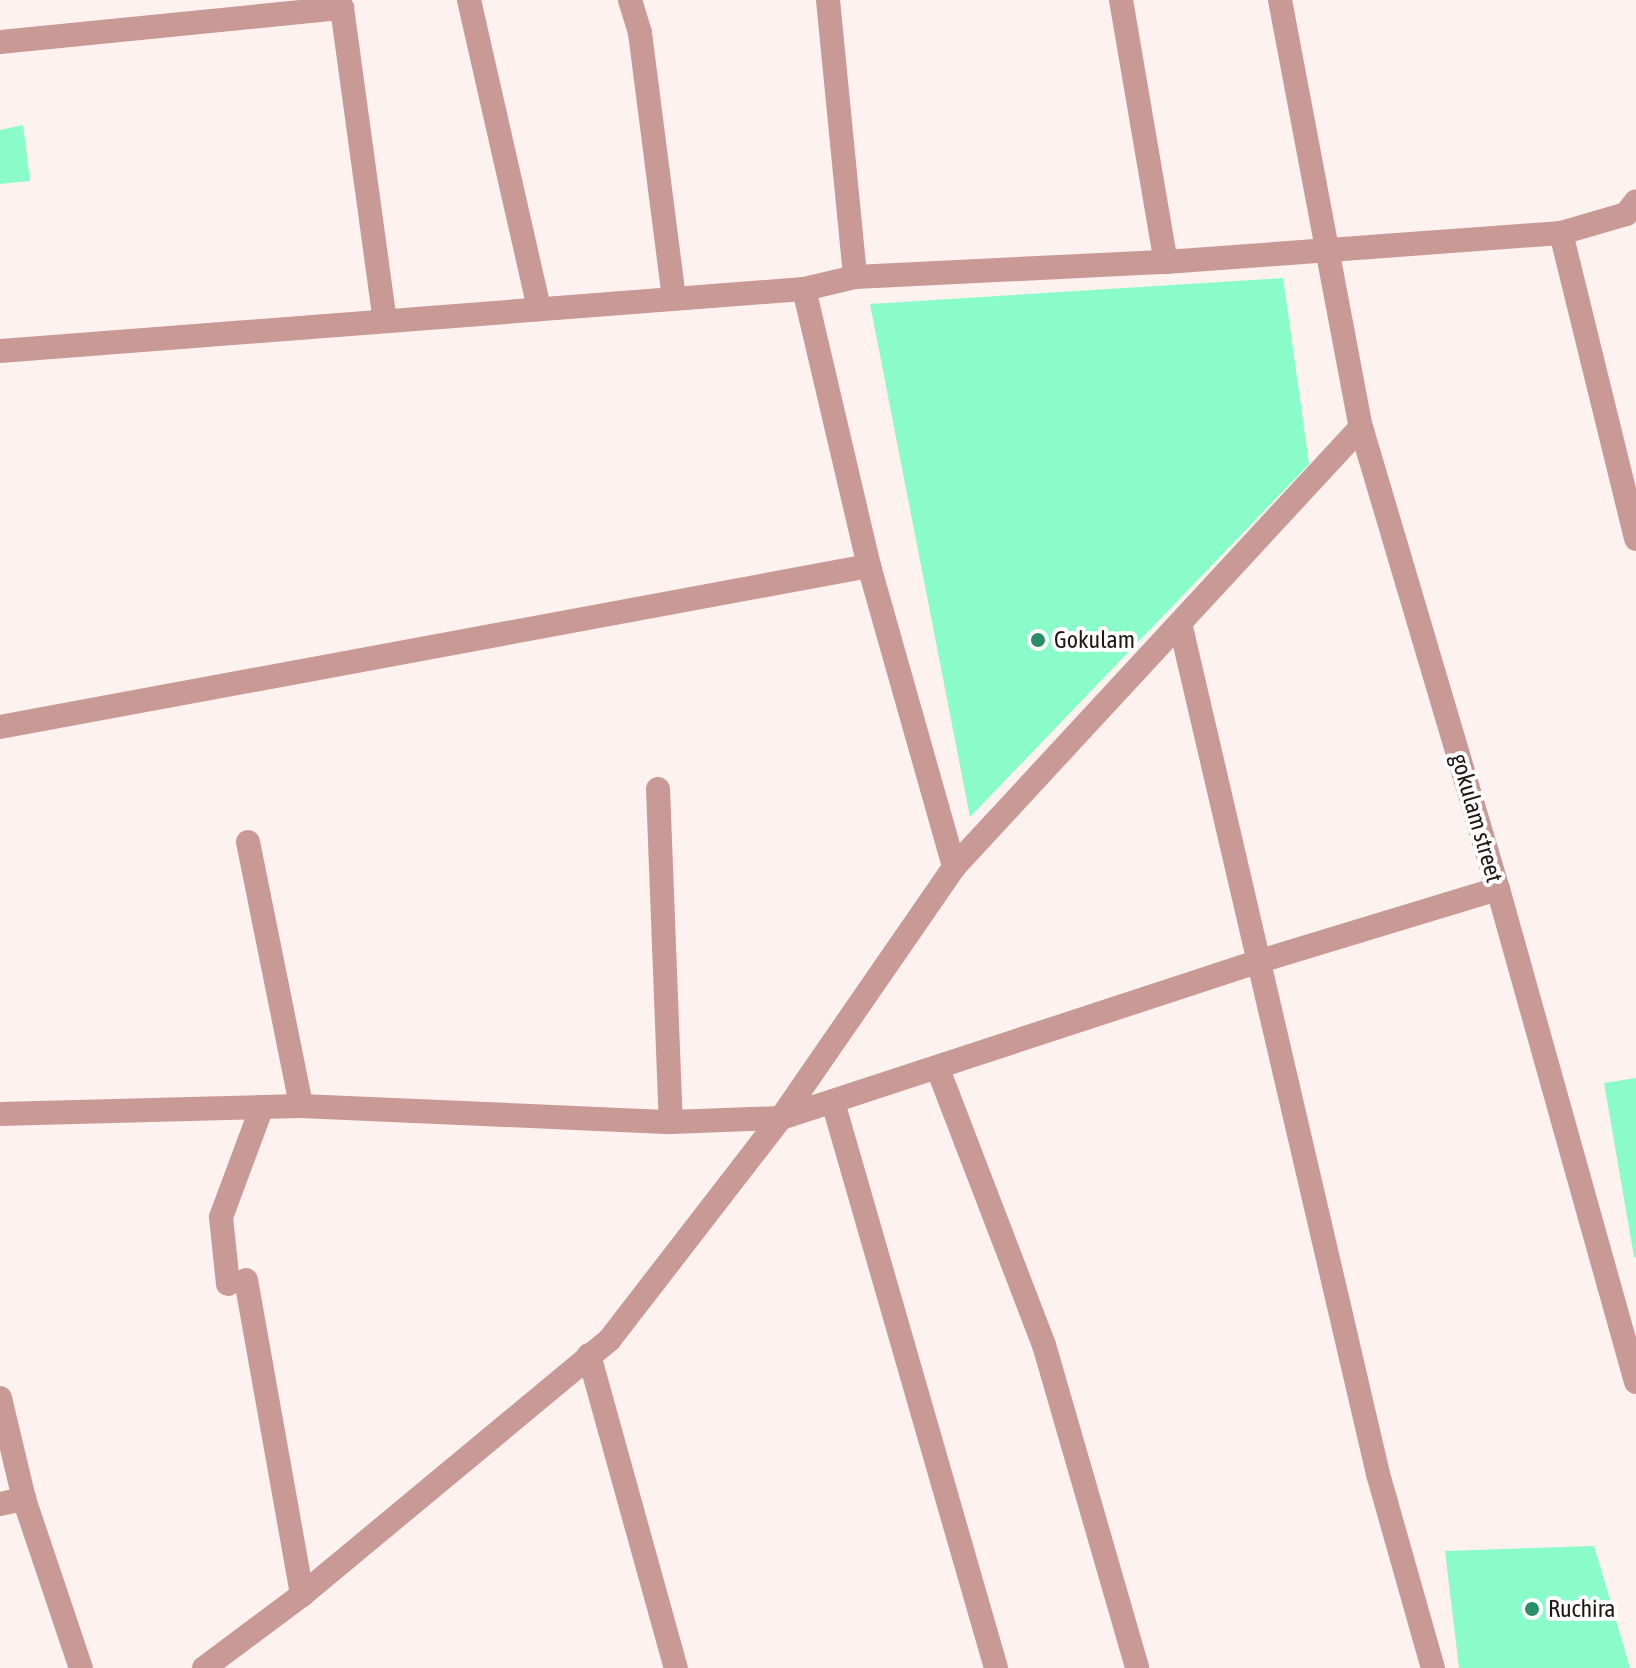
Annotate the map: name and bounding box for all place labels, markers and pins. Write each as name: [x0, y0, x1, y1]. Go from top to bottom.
place label: Gokulam: [1054, 626, 1135, 654]
marker: Gokulam: [1029, 631, 1047, 649]
place label: Ruchira: [1548, 1595, 1615, 1623]
marker: Ruchira: [1523, 1600, 1541, 1618]

